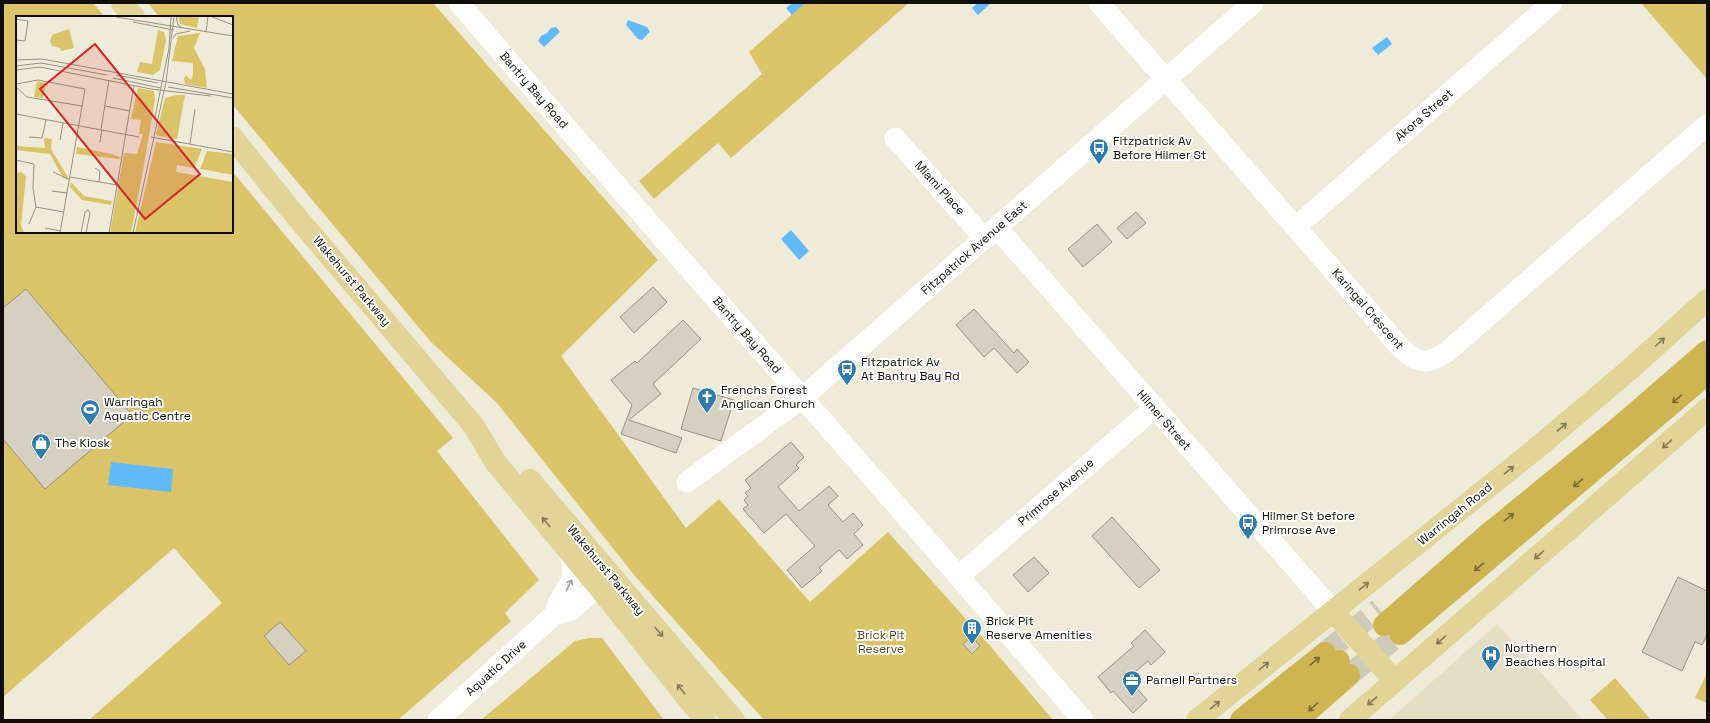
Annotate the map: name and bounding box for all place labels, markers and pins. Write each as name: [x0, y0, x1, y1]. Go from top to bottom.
place label: Fitzpatrick Av Before Hilmer St: [1113, 133, 1206, 163]
bus stop icon: Fitzpatrick Av Before Hilmer St: [1088, 137, 1110, 165]
place label: Fitzpatrick Av At Bantry Bay Rd: [861, 354, 960, 384]
bus stop icon: Fitzpatrick Av At Bantry Bay Rd: [836, 358, 858, 386]
place label: Frenchs Forest Anglican Church: [721, 382, 815, 412]
church icon: Frenchs Forest Anglican Church: [696, 386, 718, 414]
place label: Warringah Aquatic Centre: [104, 394, 191, 424]
sports icon: Warringah Aquatic Centre: [79, 398, 101, 426]
shop icon: The Kiosk: [30, 432, 52, 460]
place label: The Kiosk: [55, 435, 111, 451]
place label: Hilmer St before Primrose Ave: [1262, 508, 1355, 538]
bus stop icon: Hilmer St before Primrose Ave: [1237, 512, 1259, 540]
place label: Brick Pit Reserve Amenities: [986, 613, 1092, 643]
building icon: Brick Pit Reserve Amenities: [961, 617, 983, 645]
place label: Northern Beaches Hospital: [1505, 640, 1605, 670]
hospital icon: Northern Beaches Hospital: [1480, 644, 1502, 672]
office icon: Parnell Partners: [1121, 669, 1143, 697]
place label: Parnell Partners: [1146, 672, 1237, 688]

